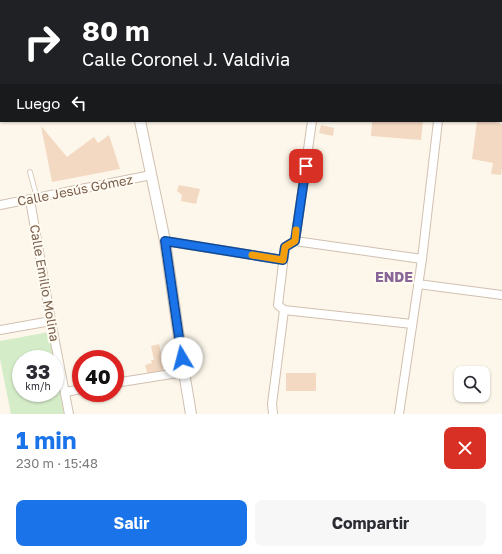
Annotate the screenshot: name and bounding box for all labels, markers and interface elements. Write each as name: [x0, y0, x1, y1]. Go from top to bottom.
text: 80 m: [82, 14, 150, 47]
icon: right: [16, 16, 68, 68]
text: Calle Coronel J. Valdivia: [82, 48, 290, 70]
icon: left: [68, 92, 90, 114]
text: Luego: [16, 94, 60, 112]
pin: [289, 149, 323, 183]
icon: arrive: [295, 155, 317, 177]
street label: Calle Jesús Gómez: [16, 171, 135, 209]
street label: Calle Emilio Molina: [27, 223, 63, 343]
district label: ENDE: [375, 268, 413, 285]
position arrow: [161, 337, 203, 379]
speed limit sign: 40: [72, 350, 124, 402]
text: 33: [26, 359, 50, 383]
map controls: [454, 366, 490, 402]
button: search: [454, 366, 490, 402]
text: km/h: [25, 380, 51, 392]
text: 1 min: [16, 425, 76, 454]
button: close: [444, 427, 486, 469]
text: 230 m · 15:48: [16, 455, 98, 471]
button: Salir: [16, 500, 247, 546]
button: Compartir: [255, 500, 486, 546]

